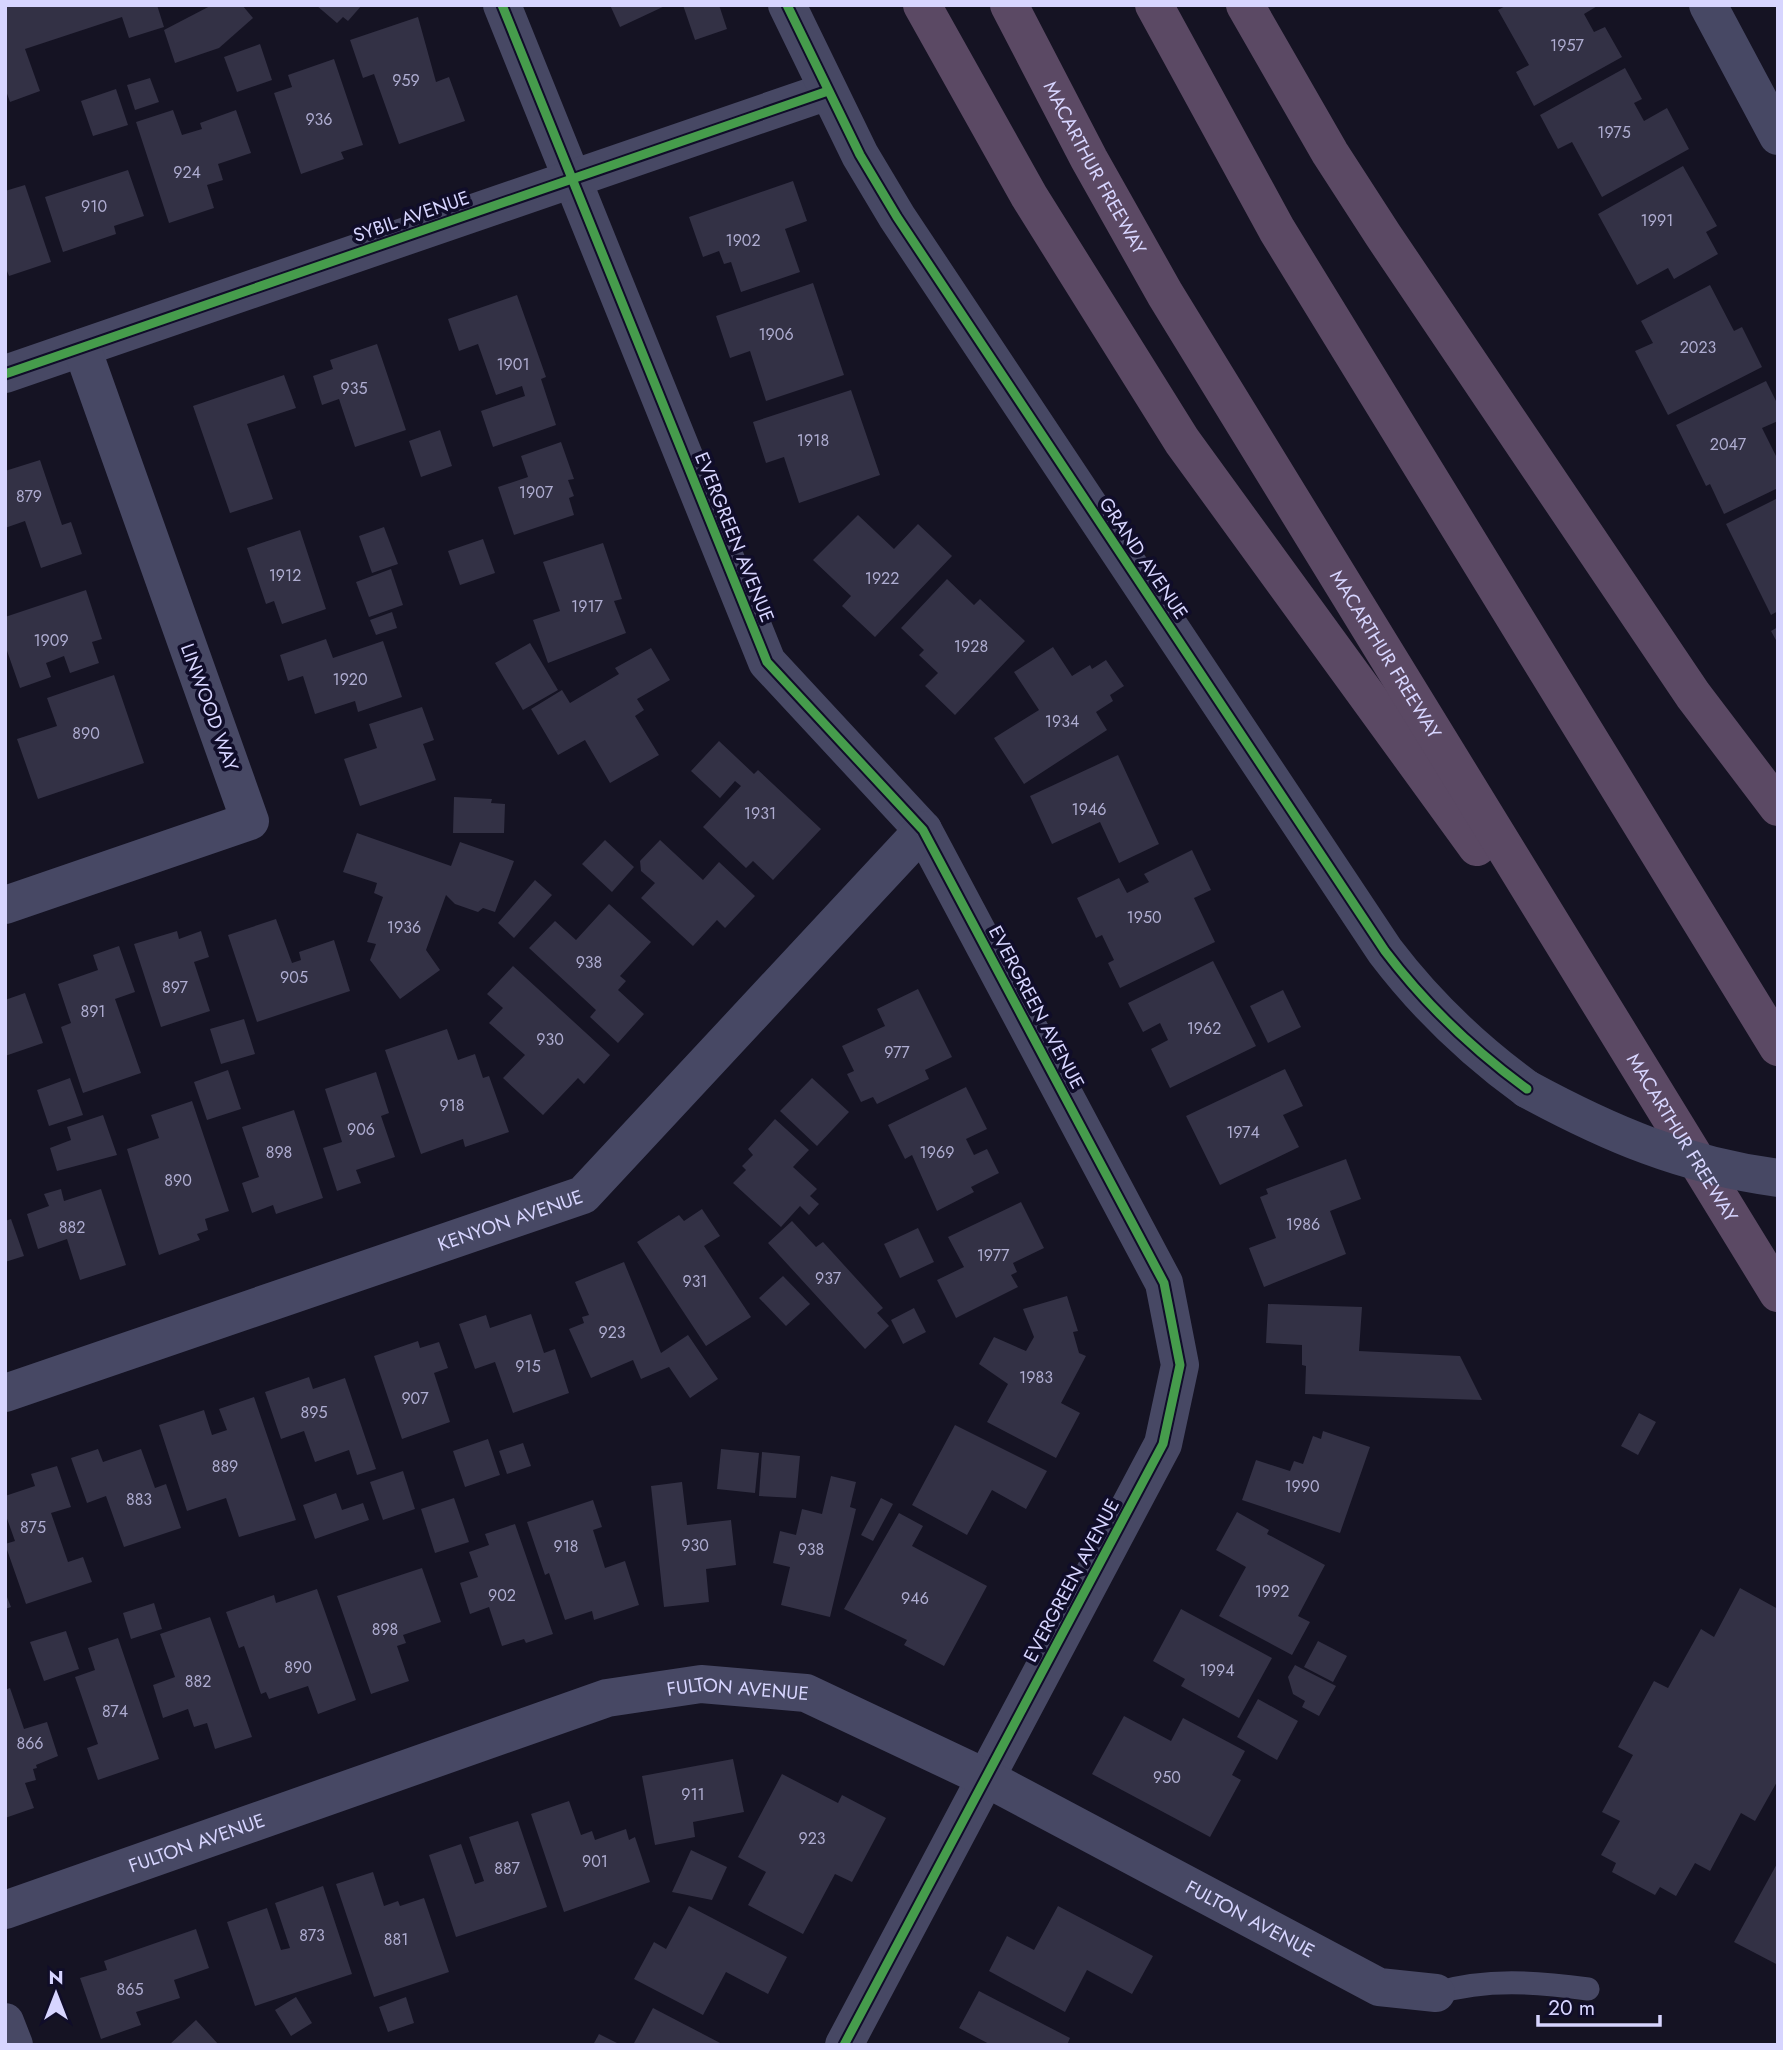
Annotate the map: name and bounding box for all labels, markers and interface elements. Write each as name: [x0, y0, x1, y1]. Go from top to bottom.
house number: 1957: [1550, 34, 1585, 57]
house number: 959: [392, 69, 420, 92]
street label: MACARTHUR FREEWAY: [1037, 76, 1153, 260]
house number: 936: [305, 108, 333, 131]
house number: 1975: [1597, 121, 1631, 144]
house number: 924: [173, 161, 201, 184]
street label: SYBIL AVENUE: [349, 184, 473, 249]
house number: 910: [81, 195, 107, 218]
house number: 1991: [1641, 209, 1673, 232]
house number: 1902: [725, 229, 761, 252]
house number: 1906: [758, 323, 794, 346]
house number: 2023: [1680, 336, 1717, 359]
house number: 1901: [496, 353, 530, 376]
house number: 935: [341, 377, 367, 400]
house number: 1918: [797, 429, 829, 452]
house number: 2047: [1710, 433, 1747, 456]
street label: EVERGREEN AVENUE: [688, 448, 781, 626]
house number: 1907: [519, 481, 554, 504]
house number: 879: [16, 485, 42, 508]
street label: GRAND AVENUE: [1093, 492, 1194, 625]
house number: 1912: [269, 564, 301, 587]
street label: MACARTHUR FREEWAY: [1323, 565, 1448, 744]
house number: 1922: [865, 567, 899, 590]
house number: 1917: [571, 595, 604, 618]
house number: 1909: [33, 629, 69, 652]
house number: 1928: [954, 635, 988, 658]
street label: LINWOOD WAY: [174, 640, 245, 775]
house number: 1920: [332, 668, 368, 691]
house number: 1934: [1045, 710, 1079, 733]
house number: 890: [72, 722, 100, 745]
house number: 1946: [1072, 798, 1106, 821]
house number: 1931: [744, 802, 776, 825]
house number: 1950: [1126, 906, 1162, 929]
house number: 1936: [387, 916, 421, 939]
street label: EVERGREEN AVENUE: [982, 921, 1091, 1094]
house number: 938: [576, 951, 602, 974]
house number: 905: [280, 966, 308, 989]
house number: 897: [162, 976, 189, 999]
house number: 891: [80, 1000, 106, 1023]
house number: 1962: [1187, 1017, 1221, 1040]
house number: 930: [536, 1028, 564, 1051]
house number: 977: [884, 1041, 910, 1064]
street label: MACARTHUR FREEWAY: [1620, 1048, 1744, 1228]
house number: 918: [439, 1094, 465, 1117]
house number: 906: [347, 1118, 375, 1141]
house number: 1974: [1226, 1121, 1260, 1144]
house number: 898: [266, 1141, 292, 1164]
house number: 1969: [920, 1141, 954, 1164]
house number: 890: [164, 1169, 192, 1192]
street label: KENYON AVENUE: [434, 1183, 587, 1258]
house number: 1986: [1286, 1213, 1320, 1236]
house number: 882: [59, 1216, 85, 1239]
house number: 1977: [977, 1244, 1010, 1267]
house number: 937: [815, 1267, 842, 1290]
house number: 931: [682, 1270, 708, 1293]
house number: 923: [598, 1321, 626, 1344]
house number: 915: [515, 1355, 541, 1378]
house number: 1983: [1019, 1366, 1053, 1389]
house number: 907: [401, 1387, 429, 1410]
house number: 895: [301, 1401, 327, 1424]
house number: 889: [212, 1455, 238, 1478]
house number: 1990: [1284, 1475, 1320, 1498]
house number: 883: [126, 1488, 152, 1511]
street label: EVERGREEN AVENUE: [1017, 1494, 1126, 1667]
house number: 875: [20, 1516, 46, 1539]
house number: 930: [681, 1534, 709, 1557]
house number: 918: [553, 1535, 579, 1558]
house number: 938: [798, 1538, 824, 1561]
house number: 1992: [1255, 1580, 1289, 1603]
house number: 902: [488, 1584, 516, 1607]
house number: 946: [901, 1587, 929, 1610]
house number: 898: [372, 1618, 398, 1641]
house number: 890: [284, 1656, 312, 1679]
house number: 1994: [1200, 1659, 1234, 1682]
house number: 882: [185, 1670, 211, 1693]
street label: FULTON AVENUE: [665, 1671, 810, 1707]
house number: 874: [102, 1700, 128, 1723]
house number: 866: [16, 1732, 44, 1755]
house number: 950: [1153, 1766, 1181, 1789]
house number: 911: [681, 1783, 705, 1806]
street label: FULTON AVENUE: [125, 1807, 268, 1879]
house number: 923: [798, 1827, 826, 1850]
house number: 901: [582, 1850, 608, 1873]
house number: 887: [494, 1857, 520, 1880]
street label: FULTON AVENUE: [1181, 1874, 1319, 1964]
house number: 873: [299, 1924, 325, 1947]
house number: 881: [384, 1928, 408, 1951]
north arrow: [21, 1959, 91, 2029]
text: N: [48, 1964, 64, 1991]
house number: 865: [117, 1978, 143, 2001]
scale bar: [1538, 1983, 1660, 2027]
text: 20 m: [1548, 1993, 1595, 2023]

